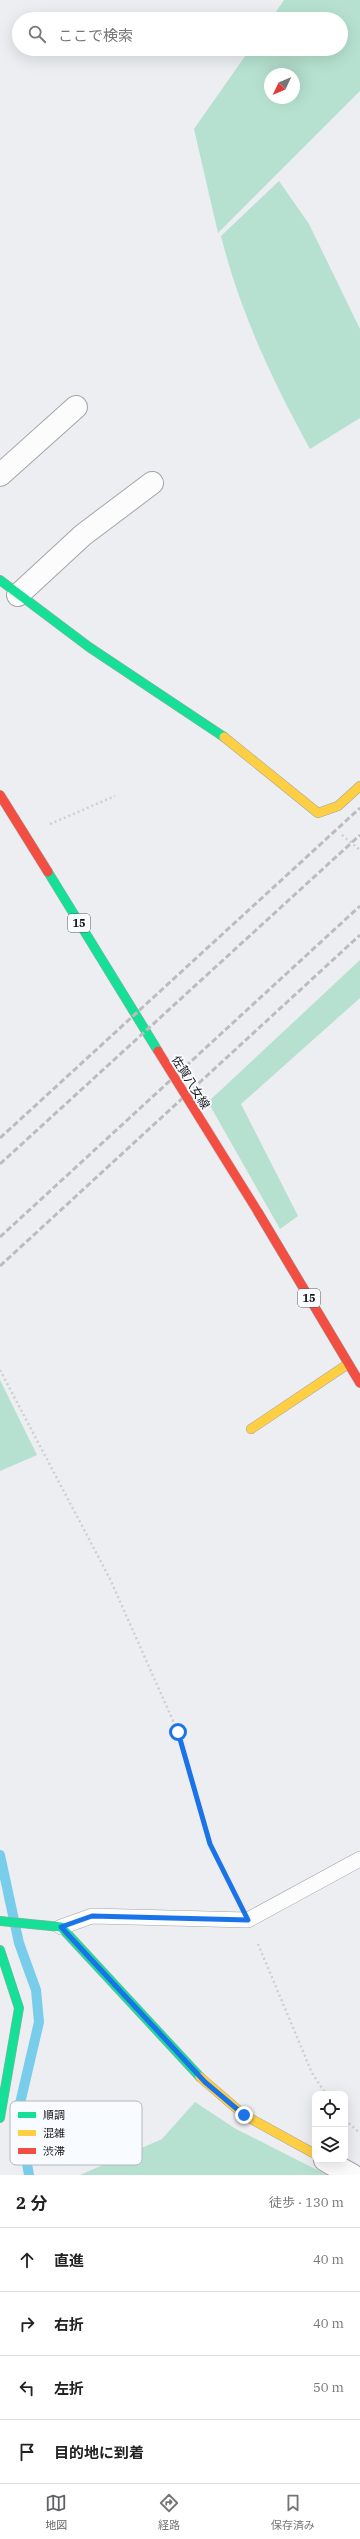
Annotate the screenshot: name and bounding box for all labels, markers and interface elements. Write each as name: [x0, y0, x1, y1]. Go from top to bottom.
search box: [12, 12, 348, 56]
icon: search: [26, 23, 48, 45]
text: ここで検索: [58, 26, 133, 45]
north arrow: [264, 68, 300, 104]
road number: 15: [68, 914, 90, 932]
street label: 佐賀八女線: [169, 1053, 213, 1111]
road number: 15: [298, 1289, 320, 1307]
route start: [169, 1723, 187, 1741]
map controls: [312, 2091, 348, 2163]
button: locate: [312, 2091, 348, 2127]
legend: [10, 2101, 142, 2165]
route end: [235, 2106, 253, 2124]
text: 順調: [43, 2108, 65, 2122]
text: 混雑: [43, 2126, 65, 2140]
button: layers: [312, 2127, 348, 2163]
text: 渋滞: [43, 2144, 65, 2158]
text: 2 分: [16, 2192, 47, 2214]
text: 徒歩 · 130 m: [269, 2194, 344, 2211]
icon: ahead: [16, 2249, 38, 2271]
text: 直進: [54, 2251, 84, 2270]
text: 40 m: [313, 2251, 344, 2268]
icon: right: [16, 2313, 38, 2335]
text: 右折: [54, 2315, 84, 2334]
text: 40 m: [313, 2315, 344, 2332]
icon: left: [16, 2377, 38, 2399]
text: 左折: [54, 2379, 84, 2398]
text: 50 m: [313, 2379, 344, 2396]
icon: arrive: [16, 2441, 38, 2463]
text: 目的地に到着: [54, 2443, 144, 2462]
tab: 地図: [45, 2492, 67, 2532]
tab: 経路: [158, 2492, 180, 2532]
tab: 保存済み: [271, 2492, 315, 2532]

